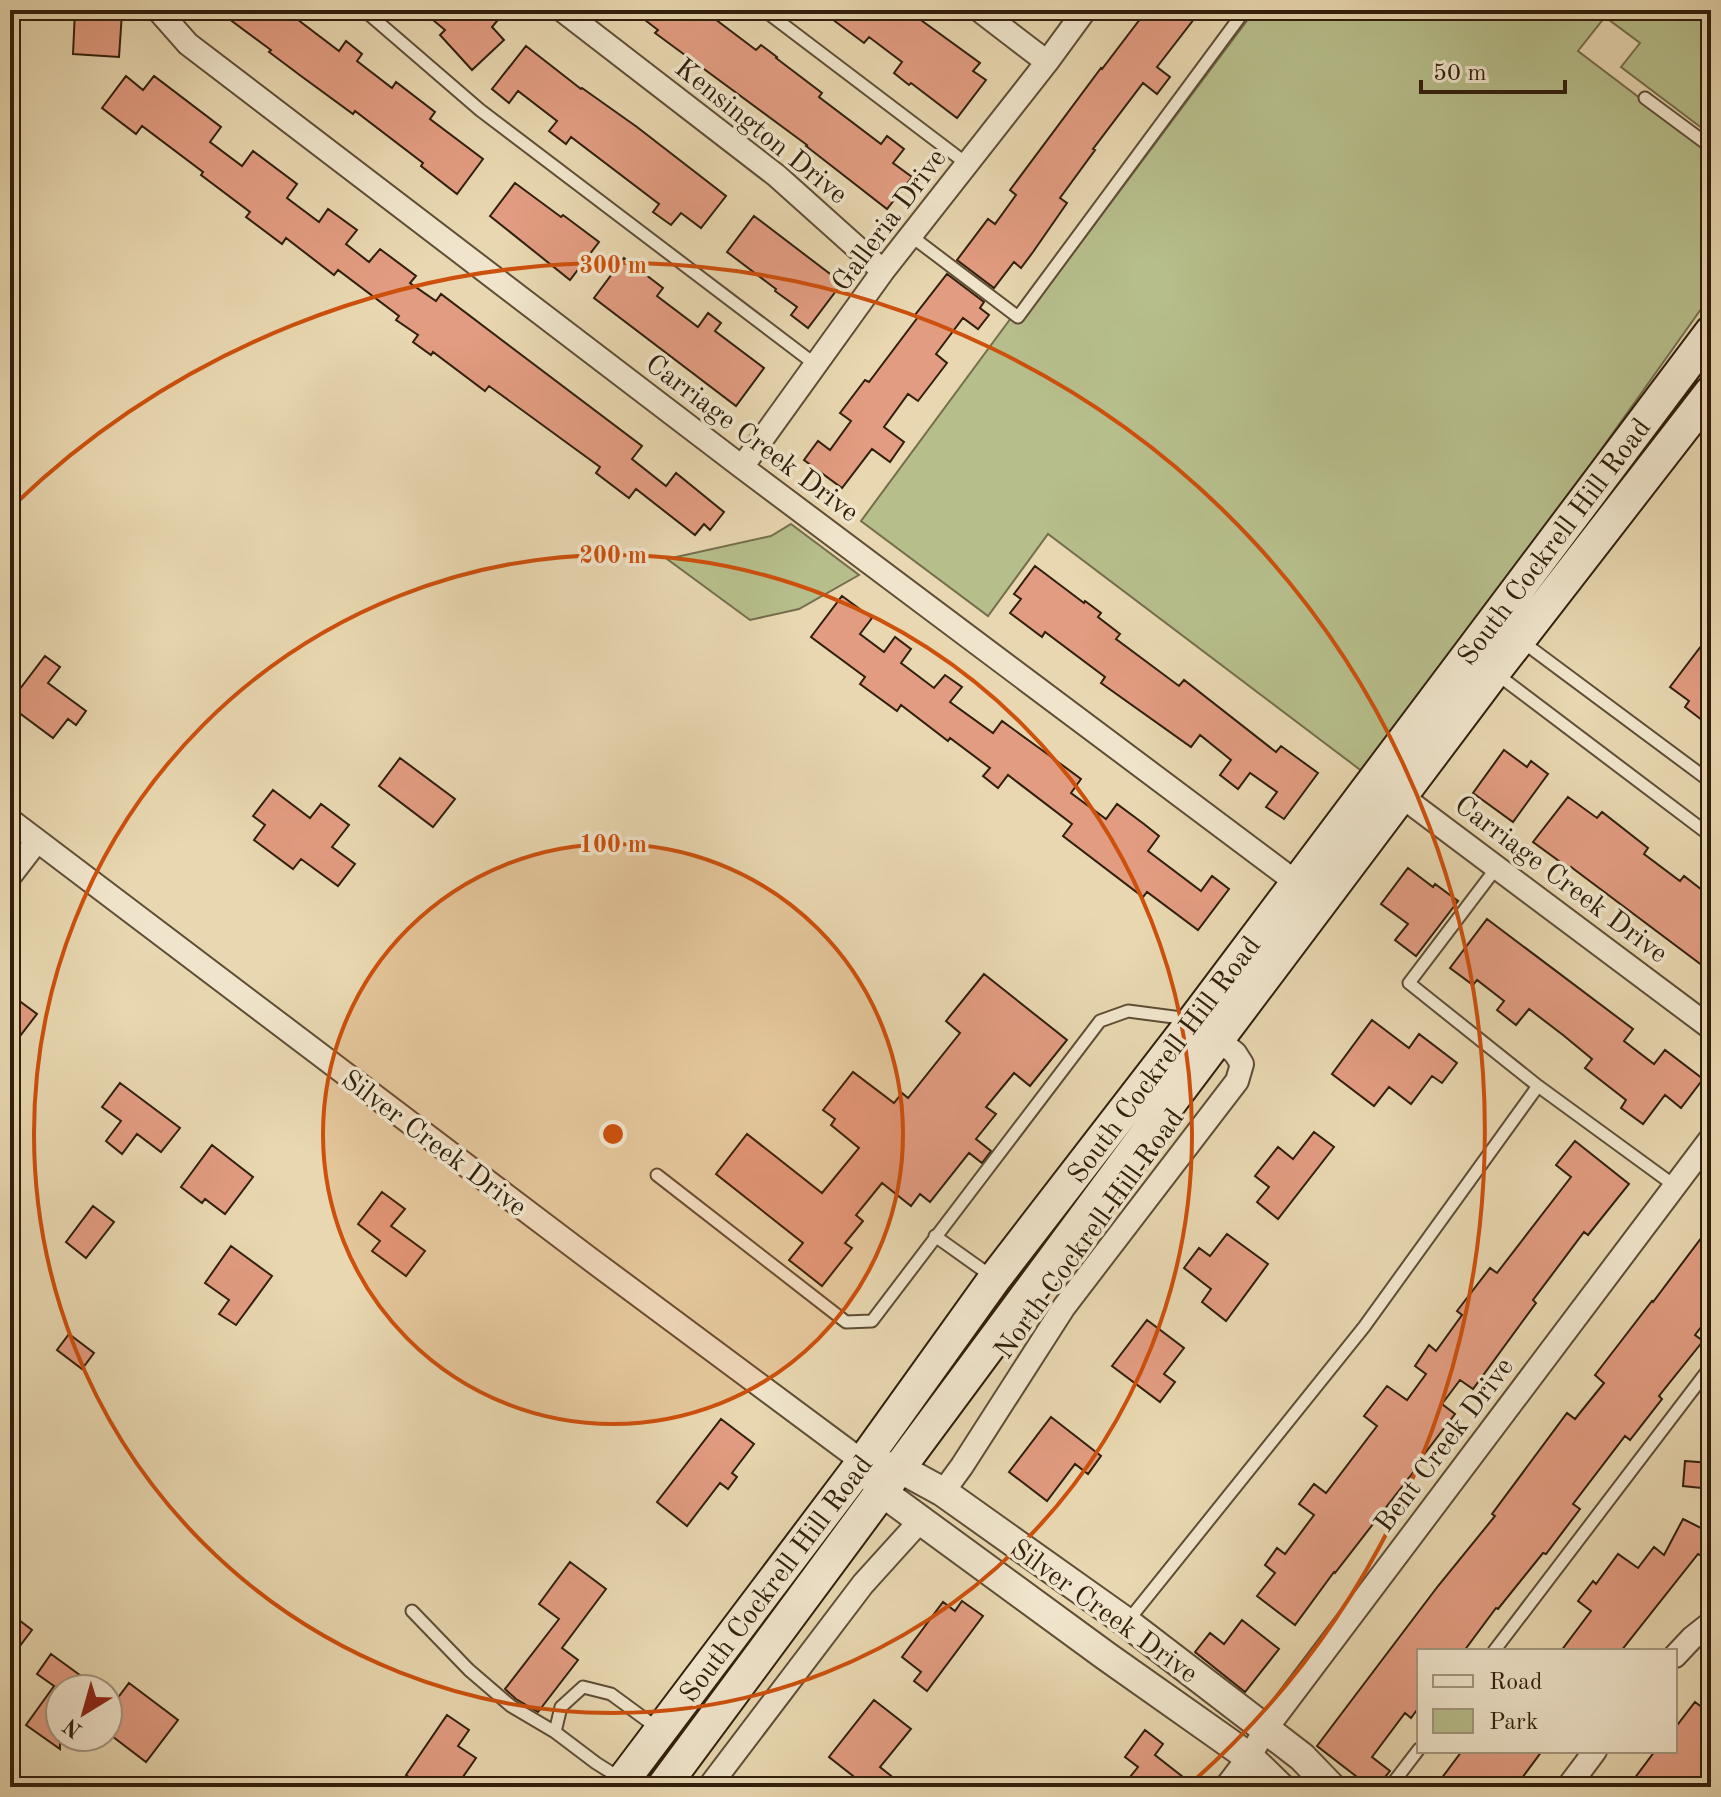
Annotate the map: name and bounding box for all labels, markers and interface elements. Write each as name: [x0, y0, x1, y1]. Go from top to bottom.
scale bar: [1421, 44, 1565, 94]
street label: Kensington Drive: [669, 54, 852, 210]
text: 50 m: [1433, 62, 1487, 86]
street label: Galleria Drive: [828, 145, 953, 297]
text: 300 m: [579, 255, 647, 279]
street label: Carriage Creek Drive: [640, 350, 863, 528]
street label: South Cockrell Hill Road: [1454, 414, 1657, 671]
text: 200 m: [579, 545, 647, 569]
street label: Carriage Creek Drive: [1449, 791, 1672, 969]
text: 100 m: [579, 834, 647, 858]
street label: South Cockrell Hill Road: [1064, 932, 1267, 1189]
street label: Silver Creek Drive: [335, 1066, 531, 1223]
street label: North Cockrell Hill Road: [990, 1105, 1190, 1365]
centre of rings: [599, 1120, 627, 1148]
street label: Bent Creek Drive: [1371, 1353, 1520, 1538]
street label: South Cockrell Hill Road: [676, 1451, 879, 1708]
street label: Silver Creek Drive: [1004, 1535, 1202, 1690]
legend: [1417, 1649, 1677, 1753]
text: Road: [1489, 1671, 1542, 1695]
north arrow: [44, 1673, 124, 1753]
text: Park: [1489, 1711, 1538, 1735]
text: N: [60, 1713, 87, 1741]

